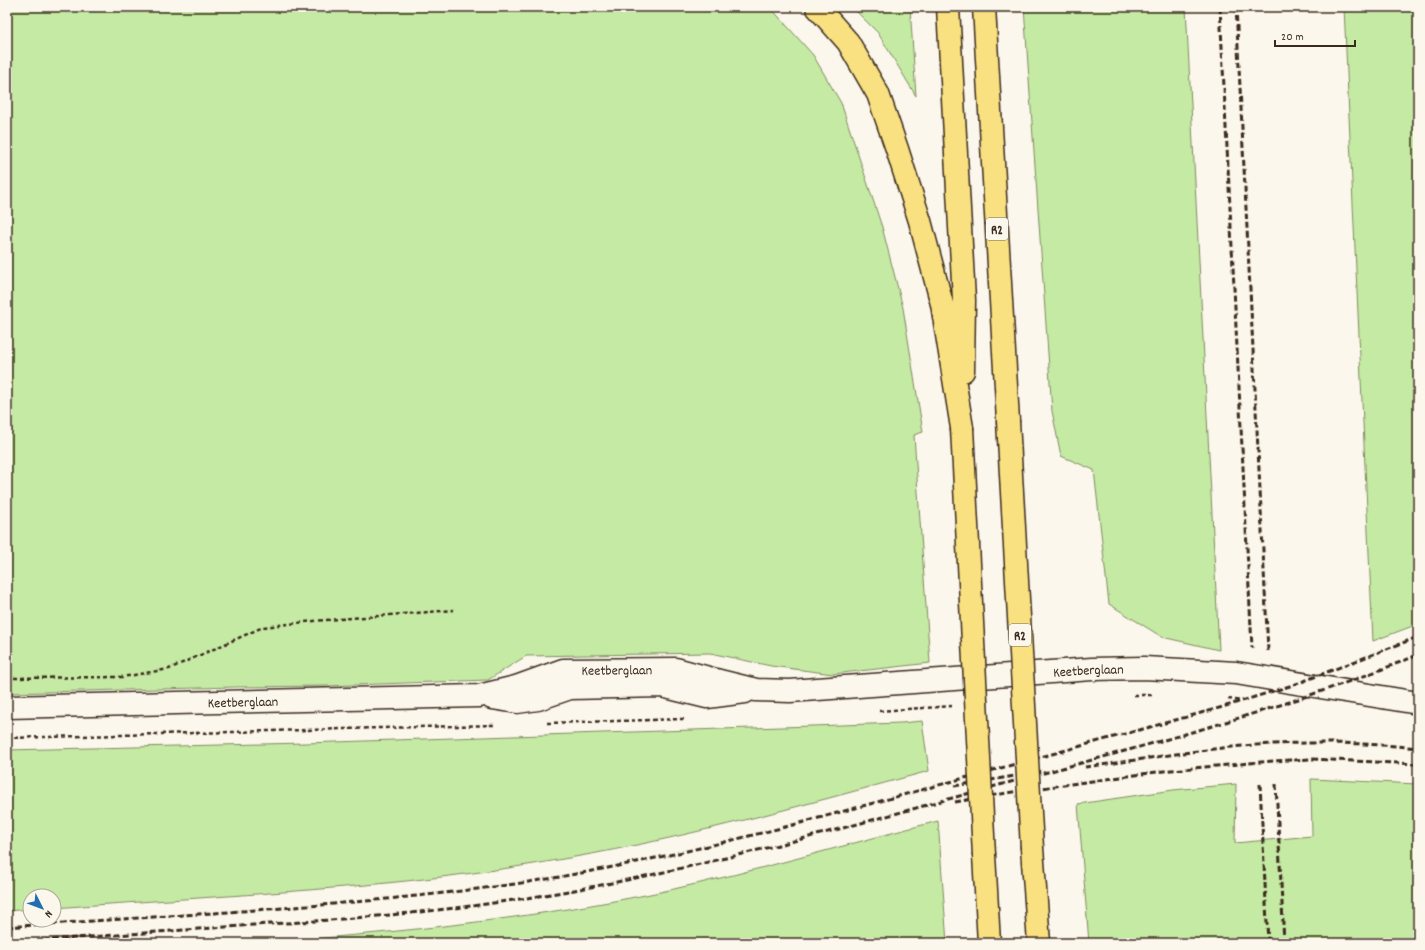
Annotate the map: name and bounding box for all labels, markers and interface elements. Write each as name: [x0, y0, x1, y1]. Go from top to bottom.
scale bar: [1275, 22, 1355, 48]
text: 20 m: [1281, 29, 1304, 46]
road number: R2: [986, 218, 1008, 240]
road number: R2: [1009, 624, 1031, 646]
street label: Keetberglaan: [1053, 660, 1124, 684]
street label: Keetberglaan: [581, 661, 652, 682]
street label: Keetberglaan: [207, 693, 278, 714]
north arrow: [22, 888, 62, 928]
text: N: [40, 906, 56, 921]

